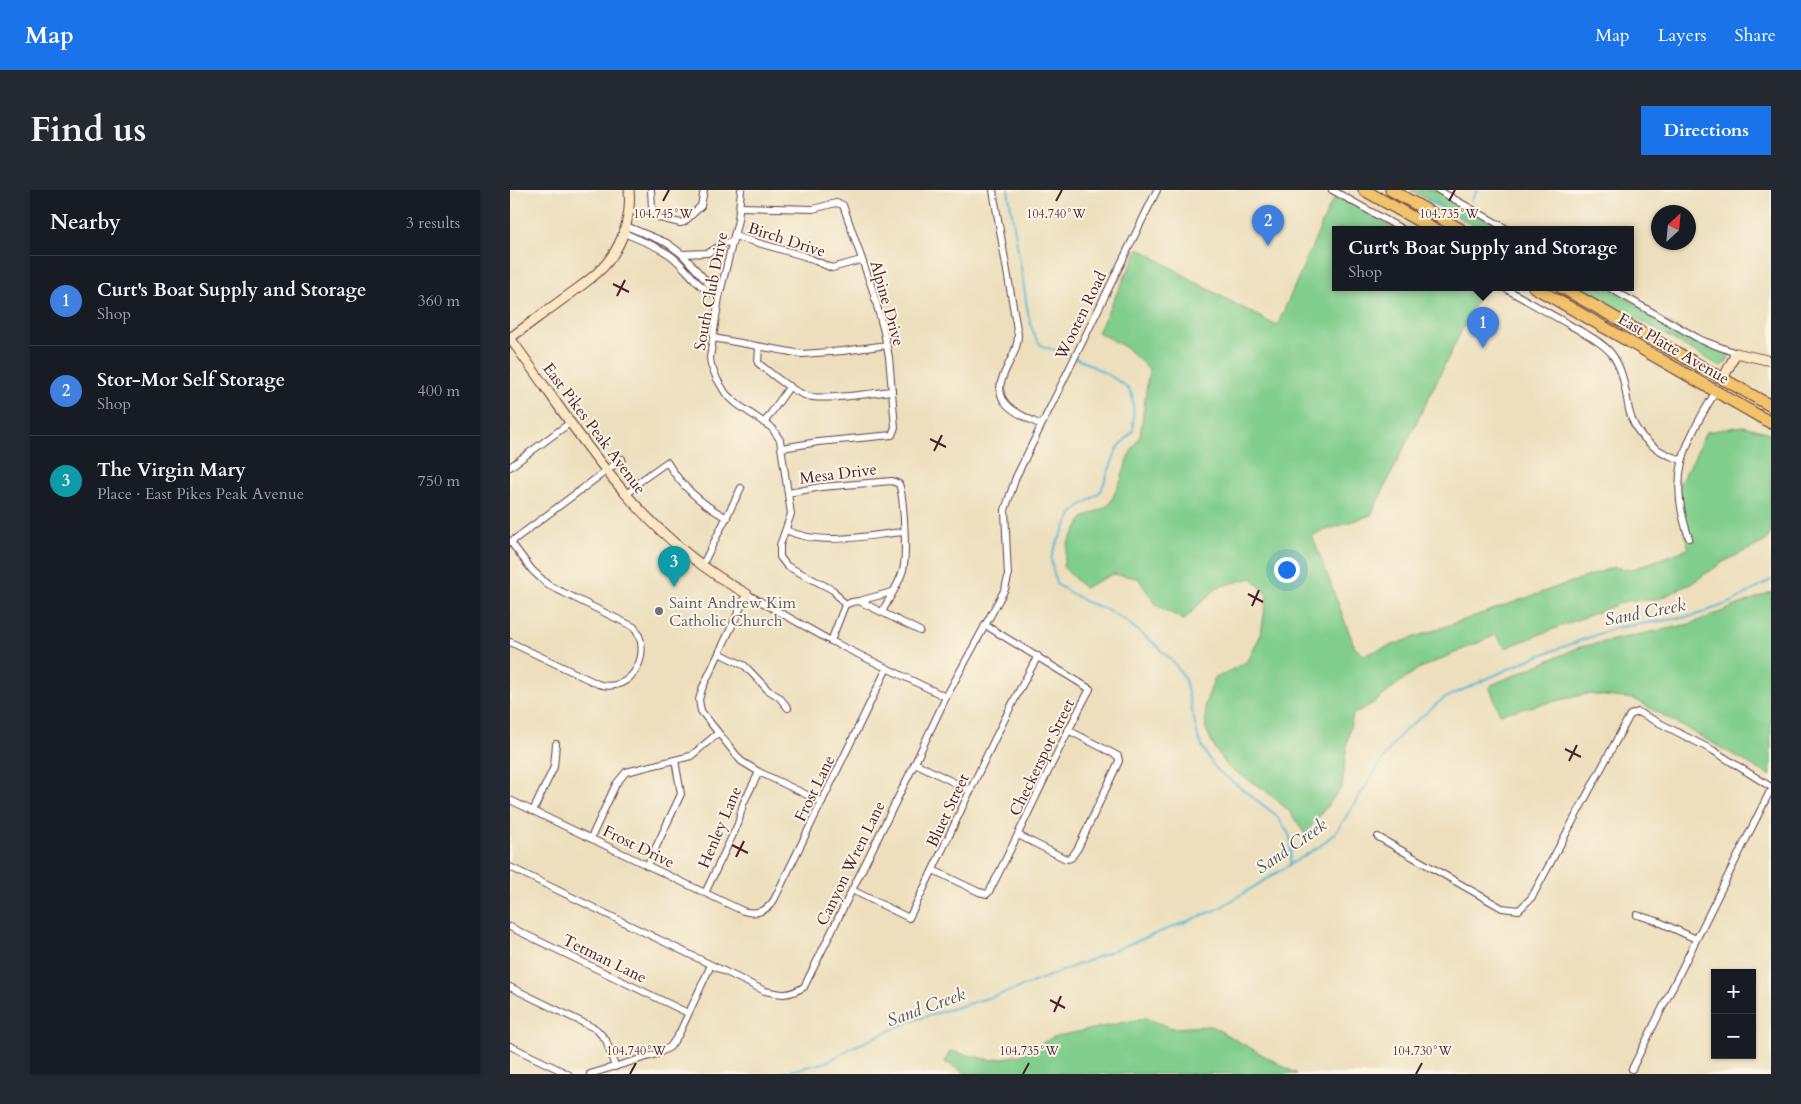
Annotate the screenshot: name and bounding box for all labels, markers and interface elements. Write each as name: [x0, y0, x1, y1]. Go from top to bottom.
text: Map: [25, 19, 74, 52]
text: Map: [1595, 23, 1630, 48]
text: Layers: [1658, 23, 1707, 48]
text: Share: [1735, 23, 1776, 48]
text: Find us: [30, 106, 146, 154]
button: Directions: [1641, 106, 1771, 155]
pin: 2: [1252, 205, 1284, 246]
north arrow: [1651, 205, 1696, 250]
text: 104.745°W: [633, 206, 693, 222]
text: 104.740°W: [1026, 206, 1086, 222]
text: 104.735°W: [1419, 206, 1479, 222]
text: Nearby: [50, 208, 121, 237]
text: 3 results: [406, 212, 460, 234]
street label: Birch Drive: [745, 217, 828, 263]
popup: [1332, 226, 1634, 291]
street label: South Club Drive: [689, 230, 733, 352]
text: Curt's Boat Supply and Storage: [1348, 235, 1618, 261]
street label: Alpine Drive: [864, 258, 910, 349]
text: Shop: [1348, 261, 1382, 283]
street label: Wooten Road: [1050, 267, 1112, 364]
text: Curt's Boat Supply and Storage: [97, 277, 366, 303]
text: 1: [62, 290, 70, 312]
text: 360 m: [418, 290, 460, 312]
text: Shop: [97, 303, 131, 325]
pin: 1: [1467, 307, 1499, 348]
street label: East Platte Avenue: [1614, 308, 1733, 390]
street label: East Pikes Peak Avenue: [537, 358, 651, 499]
text: Stor-Mor Self Storage: [97, 367, 285, 393]
text: 2: [62, 380, 70, 402]
text: 400 m: [418, 380, 460, 402]
text: Shop: [97, 393, 131, 415]
text: The Virgin Mary: [97, 457, 246, 483]
street label: Mesa Drive: [798, 458, 878, 490]
text: 3: [62, 470, 70, 492]
text: 750 m: [418, 470, 460, 492]
text: Place · East Pikes Peak Avenue: [97, 483, 304, 505]
pin: 3: [658, 546, 690, 587]
your location: [1274, 557, 1300, 583]
place label: Saint Andrew Kim Catholic Church: [669, 592, 797, 632]
water label: Sand Creek: [1602, 592, 1688, 633]
marker: Saint Andrew Kim Catholic Church: [653, 605, 665, 617]
street label: Checkerspot Street: [1004, 695, 1080, 820]
street label: Frost Lane: [789, 752, 840, 825]
street label: Bluet Street: [921, 770, 975, 851]
street label: Henley Lane: [693, 783, 747, 872]
street label: Canyon Wren Lane: [811, 798, 891, 929]
water label: Sand Creek: [1250, 813, 1332, 880]
street label: Frost Drive: [599, 820, 678, 874]
street label: Tetman Lane: [559, 929, 650, 989]
map controls: [1711, 969, 1756, 1059]
button: +: [1711, 969, 1756, 1014]
water label: Sand Creek: [883, 982, 969, 1033]
button: −: [1711, 1014, 1756, 1059]
text: 104.740°W: [606, 1043, 666, 1059]
text: 104.735°W: [999, 1043, 1059, 1059]
text: 104.730°W: [1392, 1043, 1452, 1059]

